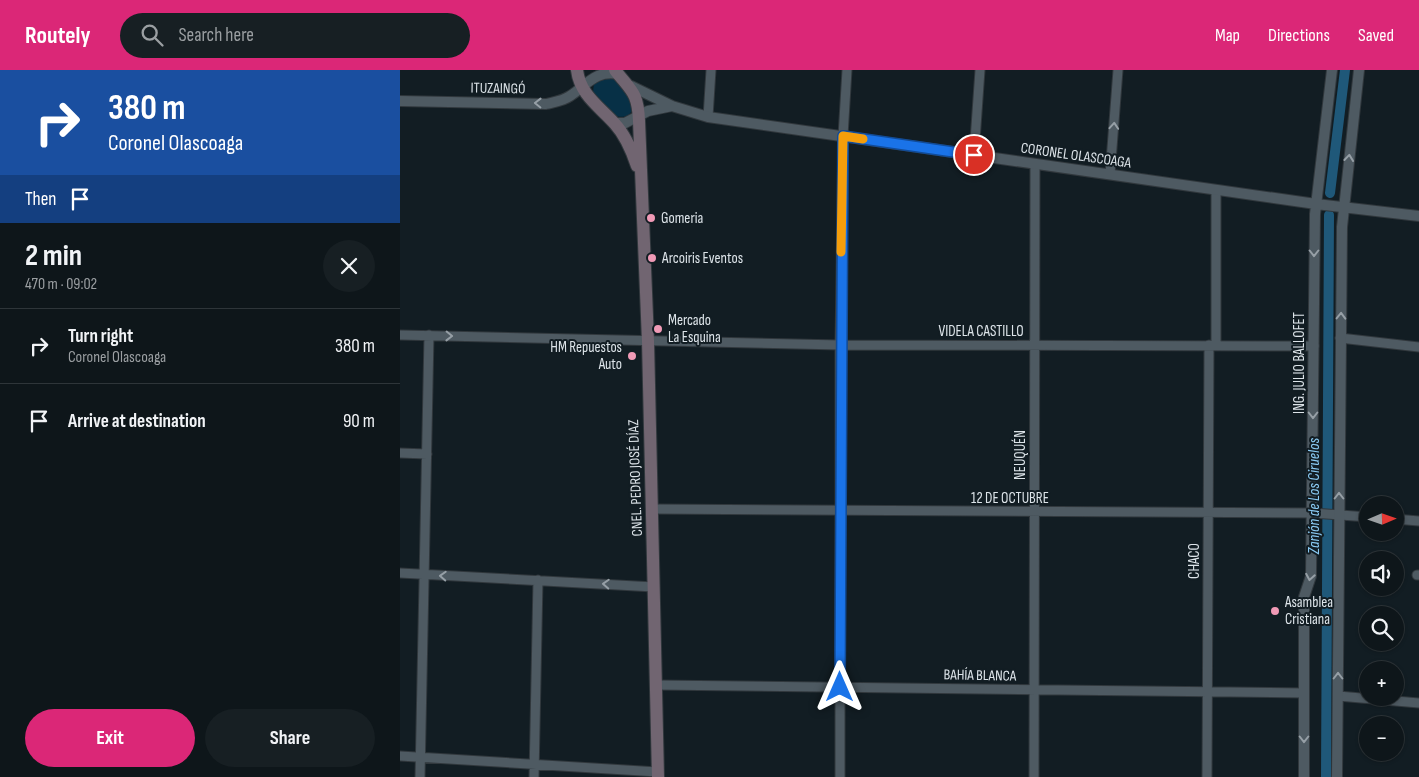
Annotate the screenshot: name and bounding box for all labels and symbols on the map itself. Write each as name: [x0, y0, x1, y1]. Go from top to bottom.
street label: ITUZAINGÓ: [470, 79, 526, 98]
one-way arrow: [534, 98, 542, 109]
one-way arrow: [1108, 122, 1119, 130]
pin: [953, 134, 995, 176]
street label: CORONEL OLASCOAGA: [1020, 138, 1133, 173]
one-way arrow: [1343, 154, 1354, 162]
place label: Gomeria: [661, 209, 703, 228]
marker: Gomeria: [645, 212, 657, 224]
place label: Arcoiris Eventos: [661, 249, 743, 268]
one-way arrow: [1309, 249, 1320, 257]
marker: Arcoiris Eventos: [646, 252, 658, 264]
place label: Mercado La Esquina: [668, 311, 721, 347]
street label: ING. JULIO BALLOFET: [1290, 312, 1309, 414]
one-way arrow: [1335, 312, 1346, 320]
street label: VIDELA CASTILLO: [938, 322, 1024, 341]
marker: Mercado La Esquina: [652, 323, 664, 335]
one-way arrow: [445, 331, 453, 341]
place label: HM Repuestos Auto: [550, 338, 622, 374]
marker: HM Repuestos Auto: [626, 350, 638, 362]
one-way arrow: [1308, 412, 1318, 419]
street label: CNEL. PEDRO JOSÉ DÍAZ: [624, 419, 647, 537]
street label: NEUQUÉN: [1011, 430, 1030, 480]
water label: Zanjón de Los Ciruelos: [1305, 437, 1324, 555]
street label: 12 DE OCTUBRE: [971, 489, 1049, 508]
one-way arrow: [1334, 492, 1344, 500]
north arrow: [1359, 496, 1404, 541]
street label: CHACO: [1185, 543, 1204, 579]
one-way arrow: [439, 570, 447, 581]
one-way arrow: [1305, 573, 1315, 582]
one-way arrow: [601, 579, 609, 590]
place label: Asamblea Cristiana: [1284, 593, 1333, 629]
marker: Asamblea Cristiana: [1269, 605, 1281, 617]
position arrow: [813, 660, 865, 712]
street label: BAHÍA BLANCA: [943, 665, 1017, 686]
one-way arrow: [1333, 672, 1343, 680]
one-way arrow: [1299, 736, 1309, 743]

